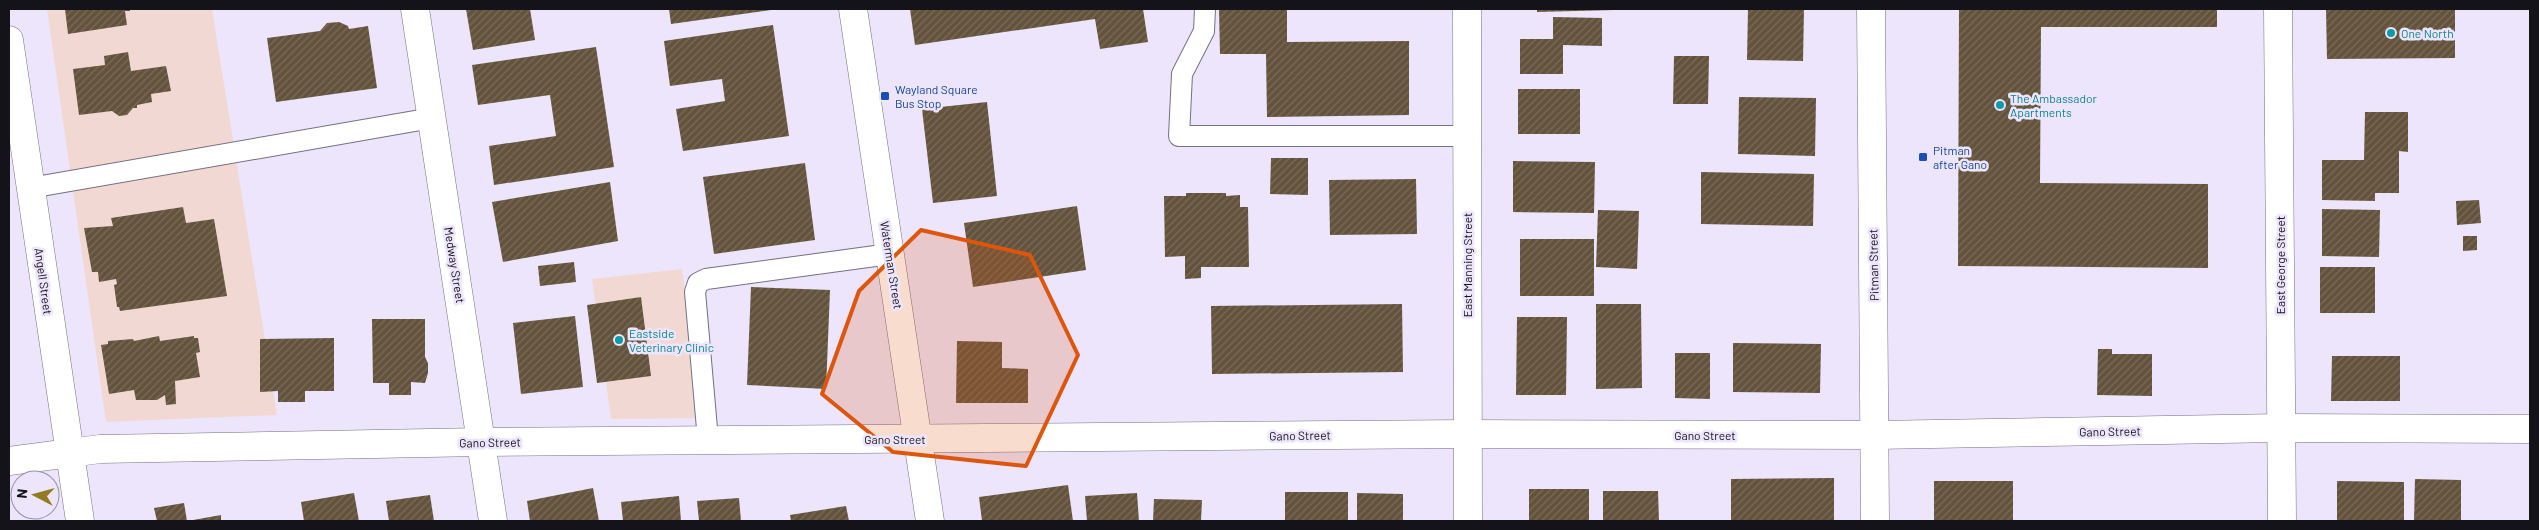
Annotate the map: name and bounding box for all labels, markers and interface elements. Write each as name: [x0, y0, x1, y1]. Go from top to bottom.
place label: One North: [2401, 26, 2454, 40]
marker: One North: [2385, 27, 2397, 39]
place label: Wayland Square Bus Stop: [895, 82, 978, 110]
marker: Wayland Square Bus Stop: [879, 90, 891, 102]
place label: The Ambassador Apartments: [2010, 91, 2097, 119]
marker: The Ambassador Apartments: [1994, 99, 2006, 111]
place label: Pitman after Gano: [1933, 143, 1987, 171]
marker: Pitman after Gano: [1917, 151, 1929, 163]
street label: East Manning Street: [1460, 213, 1474, 317]
street label: East George Street: [2273, 216, 2287, 314]
street label: Waterman Street: [878, 220, 906, 310]
street label: Medway Street: [442, 226, 468, 304]
street label: Pitman Street: [1865, 229, 1881, 301]
street label: Angell Street: [32, 247, 56, 315]
place label: Eastside Veterinary Clinic: [629, 326, 714, 354]
marker: Eastside Veterinary Clinic: [613, 334, 625, 346]
street label: Gano Street: [2079, 423, 2141, 439]
street label: Gano Street: [1269, 427, 1331, 443]
street label: Gano Street: [1674, 428, 1736, 442]
street label: Gano Street: [864, 432, 926, 446]
street label: Gano Street: [459, 434, 521, 450]
north arrow: [10, 470, 60, 520]
text: N: [13, 488, 31, 499]

